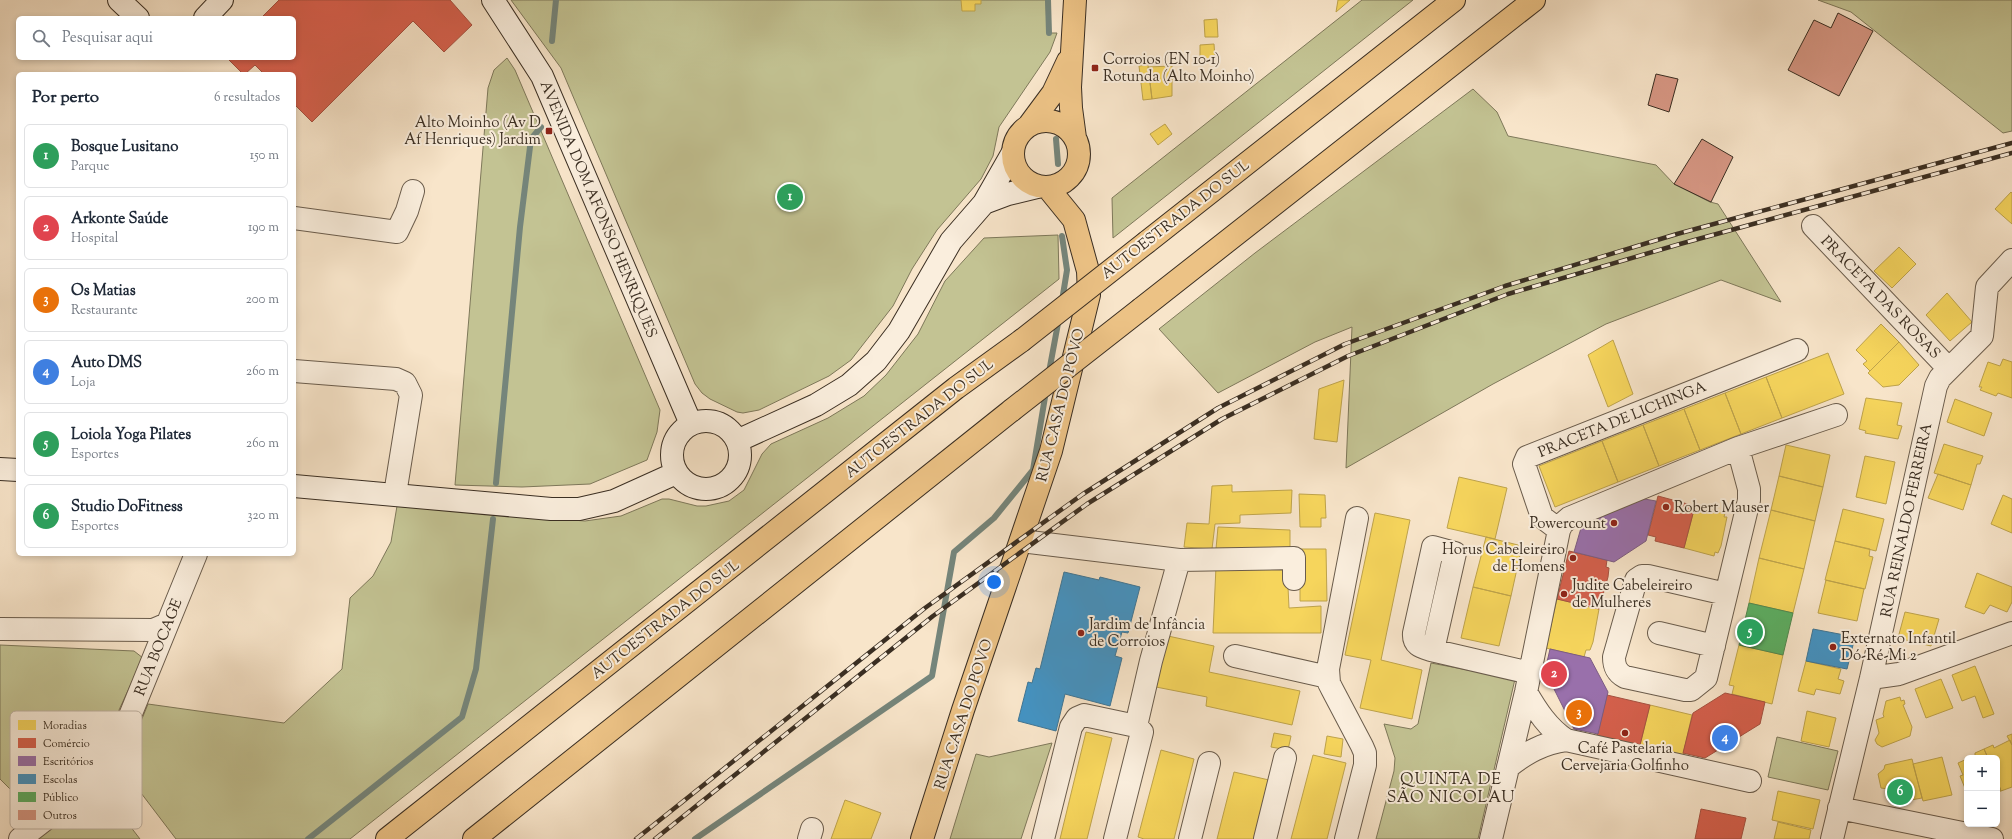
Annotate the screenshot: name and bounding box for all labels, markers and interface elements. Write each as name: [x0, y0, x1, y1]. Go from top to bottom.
search box: [16, 16, 296, 60]
icon: search: [30, 27, 52, 49]
text: Pesquisar aqui: [62, 28, 153, 49]
place label: Corroios (EN 10-1) Rotunda (Alto Moinho): [1103, 50, 1255, 88]
marker: Corroios (EN 10-1) Rotunda (Alto Moinho): [1090, 63, 1100, 73]
street label: AVENIDA DOM AFONSO HENRIQUES: [534, 78, 662, 341]
text: Por perto: [32, 86, 99, 110]
text: 6 resultados: [214, 89, 280, 107]
place label: Alto Moinho (Av D Af Henriques) Jardim: [404, 113, 542, 151]
marker: Alto Moinho (Av D Af Henriques) Jardim: [544, 126, 554, 136]
text: Bosque Lusitano: [71, 137, 178, 158]
text: 1: [44, 147, 48, 165]
text: 150 m: [250, 147, 279, 165]
street label: AUTOESTRADA DO SUL: [1097, 156, 1254, 285]
text: Parque: [71, 158, 110, 176]
pin: 1: [777, 182, 803, 212]
text: Arkonte Saúde: [71, 209, 168, 230]
text: 2: [43, 219, 49, 237]
text: 190 m: [248, 219, 279, 237]
text: Hospital: [71, 230, 118, 248]
street label: PRACETA DAS ROSAS: [1815, 232, 1945, 364]
text: Os Matias: [71, 281, 136, 302]
text: 3: [43, 291, 49, 309]
text: 200 m: [246, 291, 279, 309]
text: Restaurante: [71, 302, 138, 320]
street label: RUA CASA DO POVO: [1032, 326, 1091, 484]
text: Auto DMS: [71, 353, 142, 374]
street label: AUTOESTRADA DO SUL: [841, 355, 998, 484]
text: 4: [43, 363, 49, 381]
text: 260 m: [246, 363, 279, 381]
text: Loja: [71, 374, 95, 392]
street label: PRACETA DE LICHINGA: [1535, 377, 1710, 464]
street label: RUA REINALDO FERREIRA: [1877, 421, 1938, 619]
text: Loiola Yoga Pilates: [71, 425, 191, 446]
text: 5: [44, 435, 48, 453]
text: 260 m: [246, 435, 279, 453]
text: Esportes: [71, 446, 119, 464]
text: Studio DoFitness: [71, 497, 183, 518]
place label: Robert Mauser: [1674, 498, 1770, 519]
marker: Robert Mauser: [1661, 502, 1671, 512]
text: 6: [43, 507, 49, 525]
text: 320 m: [247, 507, 279, 525]
place label: Powercount: [1530, 514, 1606, 535]
text: Esportes: [71, 518, 119, 536]
marker: Powercount: [1609, 518, 1619, 528]
place label: Horus Cabeleireiro de Homens: [1442, 540, 1565, 578]
marker: Horus Cabeleireiro de Homens: [1568, 553, 1578, 563]
street label: AUTOESTRADA DO SUL: [587, 556, 744, 685]
your location: [984, 572, 1004, 592]
place label: Judite Cabeleireiro de Mulheres: [1571, 576, 1693, 614]
marker: Judite Cabeleireiro de Mulheres: [1559, 589, 1569, 599]
street label: RUA BOCAGE: [130, 596, 188, 699]
place label: Jardim de Infância de Corroios: [1088, 615, 1205, 653]
pin: 5: [1737, 617, 1763, 647]
marker: Jardim de Infância de Corroios: [1076, 628, 1086, 638]
place label: Externato Infantil Dó-Ré-Mi 2: [1841, 629, 1956, 667]
street label: RUA CASA DO POVO: [930, 636, 999, 792]
marker: Externato Infantil Dó-Ré-Mi 2: [1828, 642, 1838, 652]
pin: 2: [1541, 659, 1567, 689]
pin: 3: [1566, 698, 1592, 728]
legend: [10, 711, 142, 829]
text: Moradias: [43, 718, 87, 734]
pin: 4: [1712, 723, 1738, 753]
marker: Café Pastelaria Cervejaria Golfinho: [1620, 728, 1630, 738]
text: Comércio: [43, 736, 90, 752]
place label: Café Pastelaria Cervejaria Golfinho: [1561, 739, 1689, 777]
text: Escritórios: [43, 754, 93, 770]
map controls: [1964, 755, 2000, 827]
button: +: [1964, 755, 2000, 791]
district label: QUINTA DE SÃO NICOLAU: [1387, 769, 1515, 810]
text: Escolas: [43, 772, 77, 788]
pin: 6: [1887, 777, 1913, 807]
text: Público: [43, 790, 78, 806]
button: −: [1964, 791, 2000, 827]
text: Outros: [43, 808, 77, 824]

